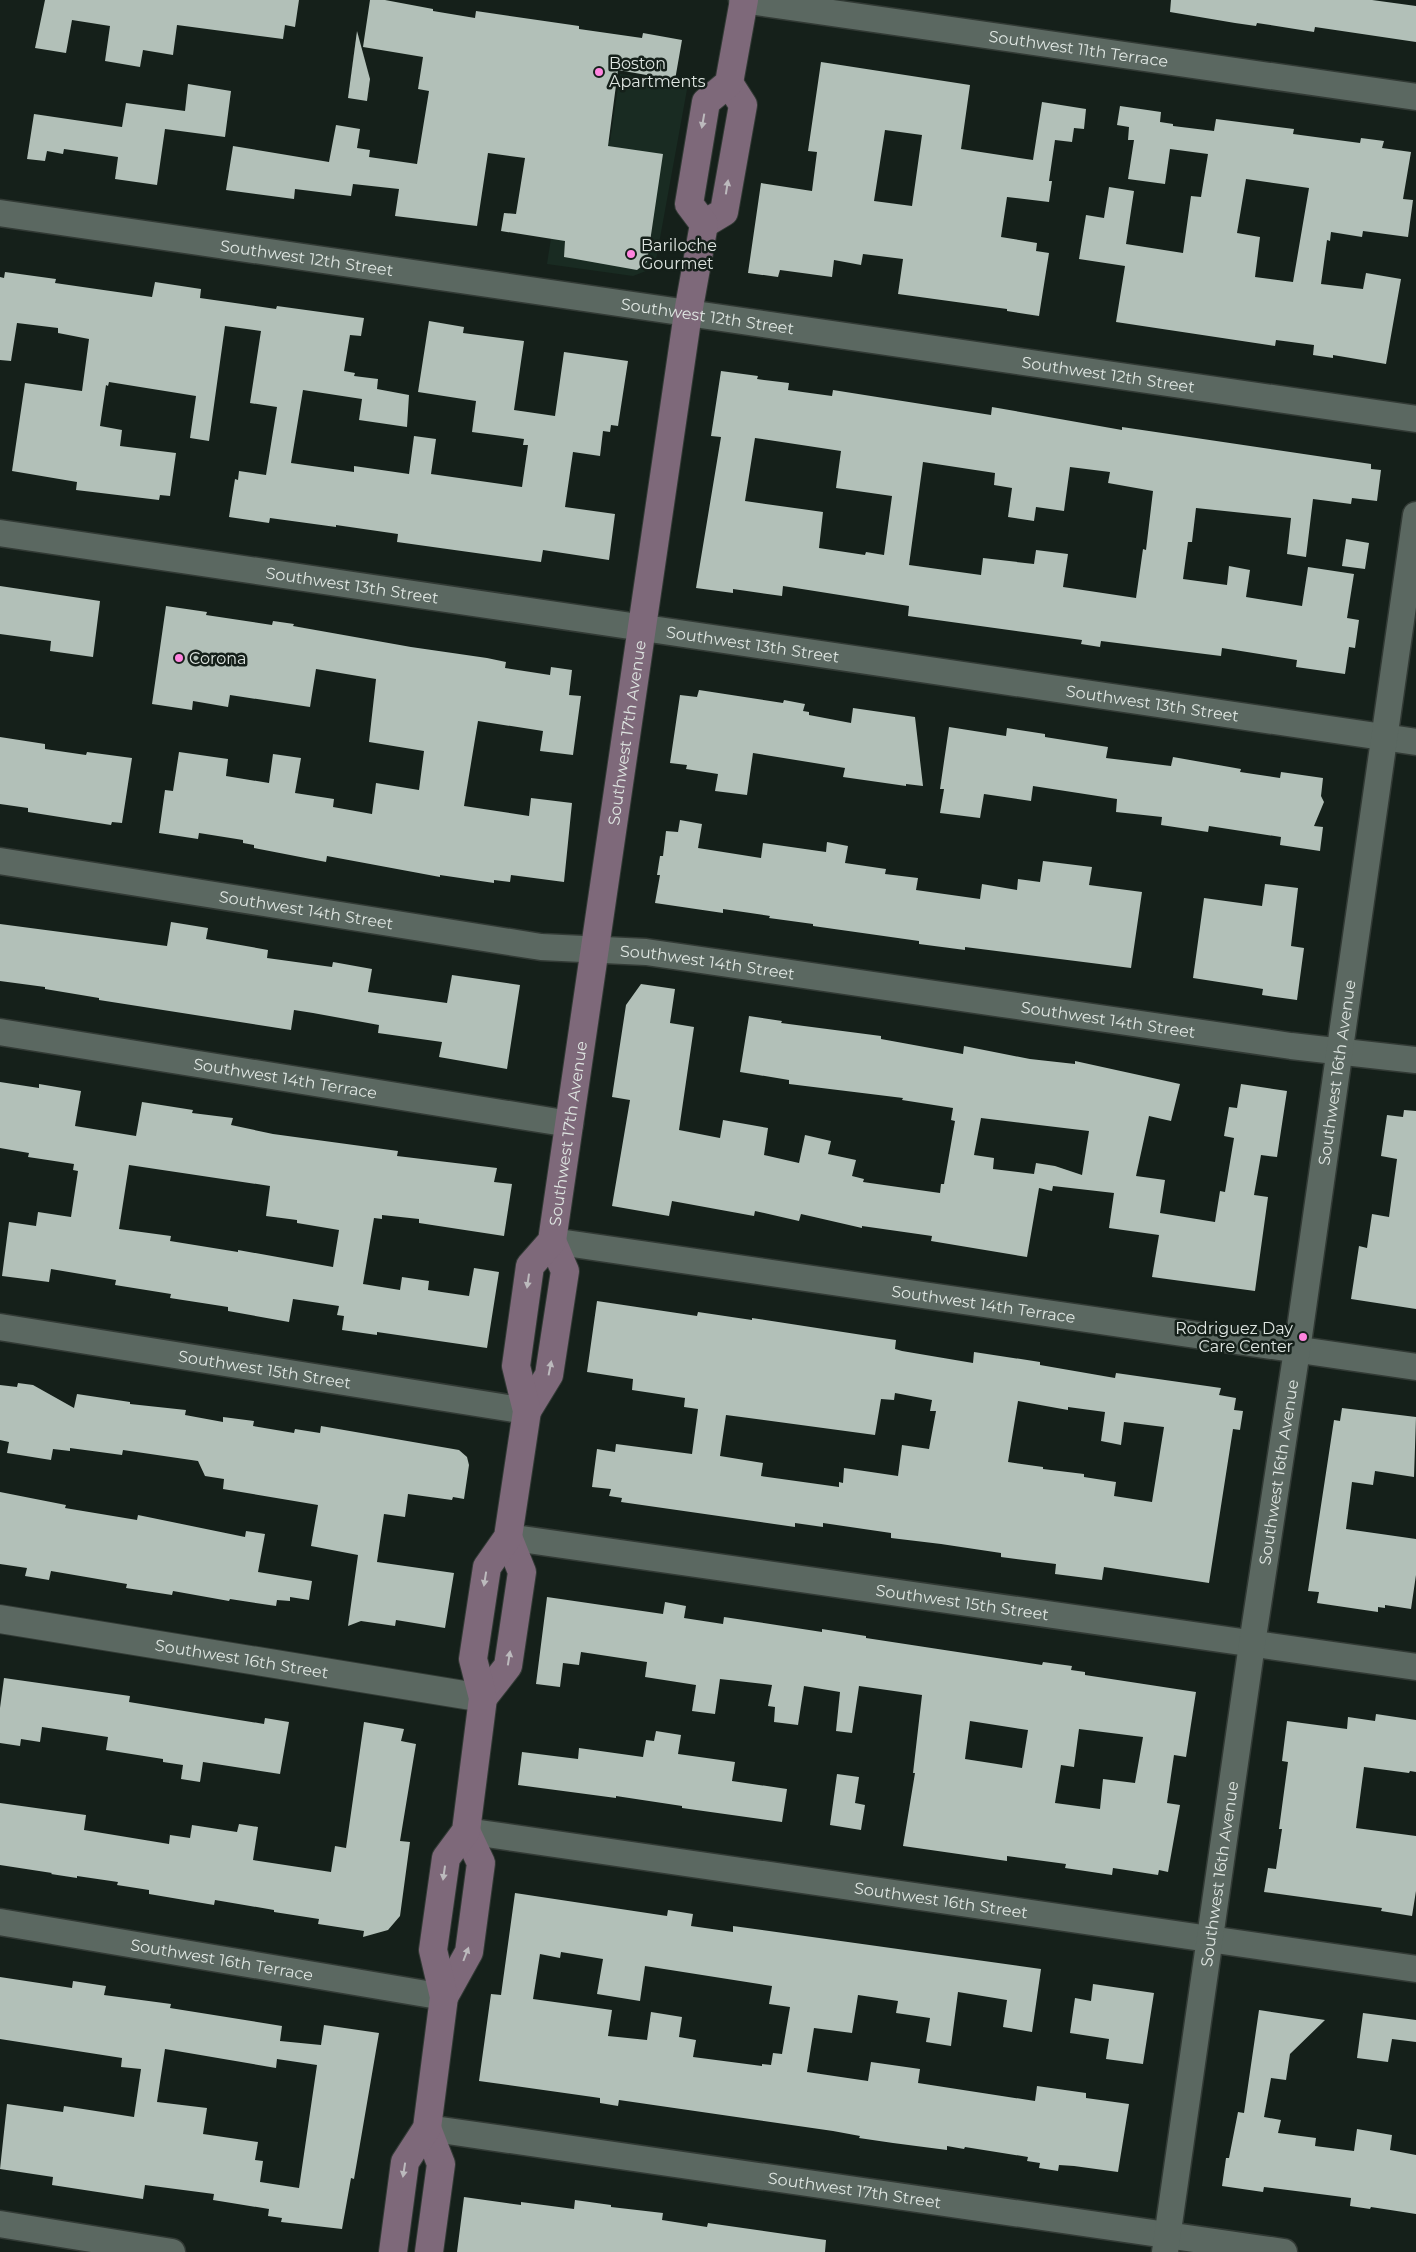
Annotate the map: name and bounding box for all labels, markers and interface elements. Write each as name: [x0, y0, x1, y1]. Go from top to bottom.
street label: Southwest 11th Terrace: [988, 27, 1169, 71]
place label: Boston Apartments: [609, 54, 706, 91]
marker: Boston Apartments: [593, 66, 605, 78]
one-way arrow: [699, 113, 707, 129]
one-way arrow: [723, 179, 731, 195]
street label: Southwest 12th Street: [219, 236, 395, 280]
place label: Bariloche Gourmet: [641, 236, 717, 273]
marker: Bariloche Gourmet: [625, 248, 637, 260]
street label: Southwest 12th Street: [620, 294, 796, 338]
street label: Southwest 12th Street: [1020, 353, 1197, 397]
street label: Southwest 13th Street: [264, 563, 440, 608]
street label: Southwest 13th Street: [665, 622, 841, 667]
street label: Southwest 17th Avenue: [604, 639, 650, 827]
place label: Corona: [189, 649, 247, 668]
marker: Corona: [173, 652, 185, 664]
street label: Southwest 13th Street: [1065, 681, 1241, 726]
street label: Southwest 14th Street: [218, 887, 395, 933]
street label: Southwest 14th Street: [620, 942, 796, 984]
street label: Southwest 16th Avenue: [1314, 978, 1360, 1167]
street label: Southwest 14th Street: [1020, 998, 1197, 1042]
street label: Southwest 17th Avenue: [545, 1040, 591, 1227]
street label: Southwest 14th Terrace: [192, 1054, 378, 1103]
one-way arrow: [524, 1274, 532, 1290]
street label: Southwest 14th Terrace: [890, 1282, 1077, 1327]
place label: Rodriguez Day Care Center: [1175, 1319, 1293, 1356]
marker: Rodriguez Day Care Center: [1297, 1331, 1309, 1343]
street label: Southwest 15th Street: [177, 1347, 353, 1393]
one-way arrow: [546, 1361, 554, 1376]
street label: Southwest 16th Avenue: [1255, 1378, 1302, 1566]
one-way arrow: [481, 1571, 489, 1587]
street label: Southwest 15th Street: [875, 1581, 1051, 1624]
street label: Southwest 16th Street: [154, 1636, 330, 1683]
one-way arrow: [505, 1650, 513, 1666]
street label: Southwest 16th Avenue: [1197, 1780, 1242, 1968]
one-way arrow: [439, 1865, 447, 1881]
street label: Southwest 16th Street: [853, 1878, 1030, 1923]
street label: Southwest 16th Terrace: [129, 1935, 315, 1985]
one-way arrow: [463, 1946, 470, 1961]
one-way arrow: [400, 2163, 408, 2179]
street label: Southwest 17th Street: [767, 2168, 943, 2212]

